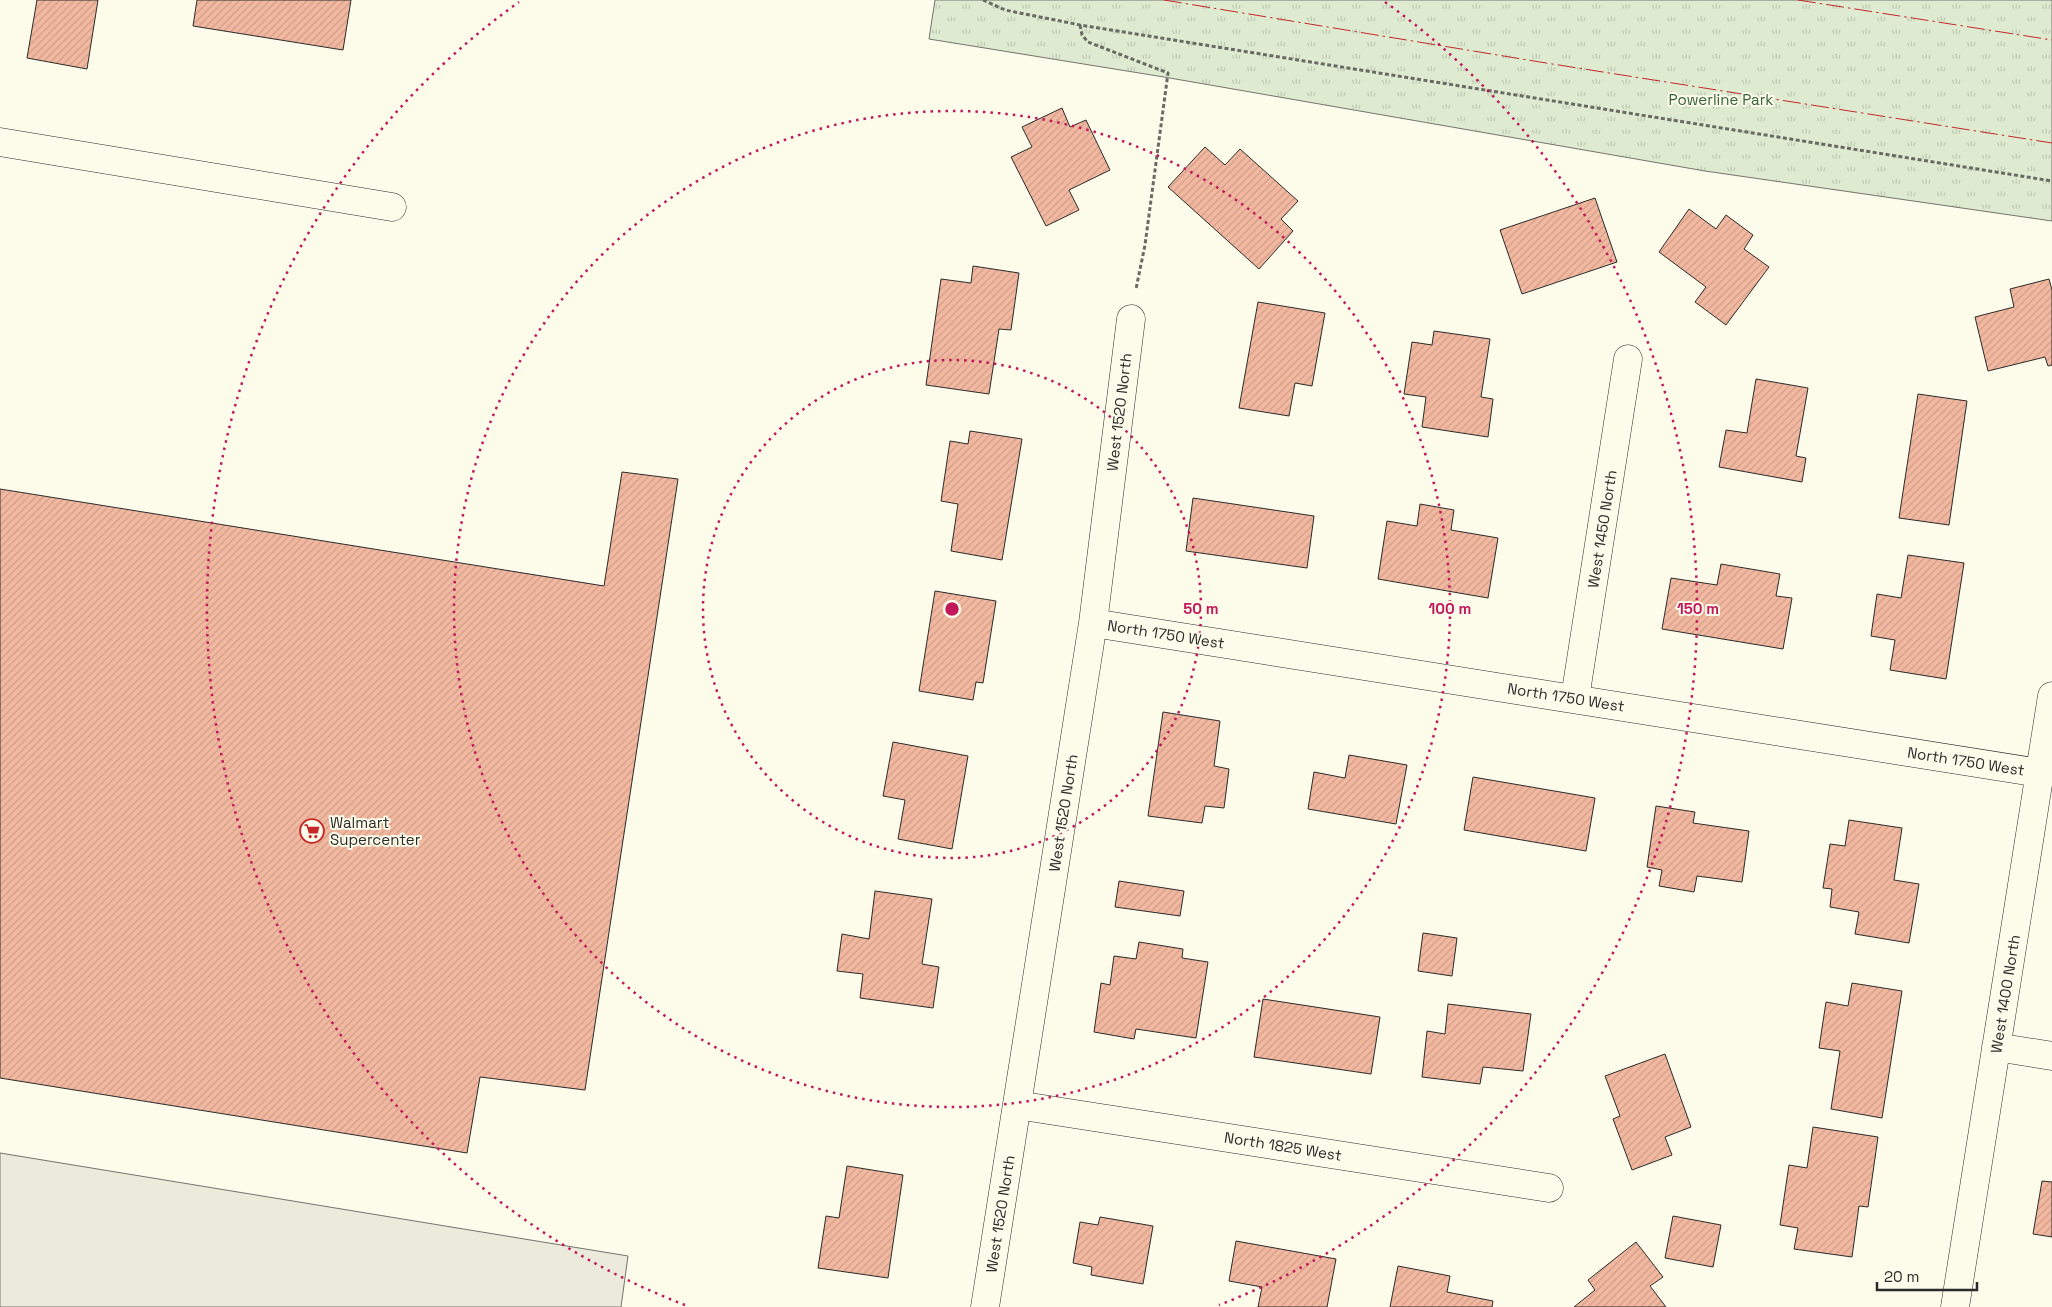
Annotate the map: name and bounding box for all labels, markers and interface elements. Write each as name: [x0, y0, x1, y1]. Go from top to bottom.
park label: Powerline Park: [1669, 90, 1773, 109]
street label: West 1520 North: [1102, 352, 1136, 472]
street label: West 1450 North: [1583, 469, 1621, 589]
text: 50 m: [1183, 599, 1219, 618]
text: 100 m: [1429, 599, 1471, 618]
text: 150 m: [1677, 599, 1719, 618]
centre of rings: [943, 600, 961, 618]
street label: North 1750 West: [1106, 615, 1226, 653]
street label: North 1750 West: [1506, 678, 1626, 716]
street label: North 1750 West: [1906, 742, 2026, 780]
street label: West 1520 North: [1044, 753, 1082, 873]
place label: Walmart Supercenter: [330, 813, 421, 849]
supermarket icon: Walmart Supercenter: [299, 818, 325, 844]
street label: West 1400 North: [1986, 933, 2024, 1055]
street label: North 1825 West: [1223, 1127, 1343, 1165]
street label: West 1520 North: [981, 1154, 1019, 1274]
scale bar: [1877, 1260, 1977, 1292]
text: 20 m: [1884, 1267, 1919, 1286]

